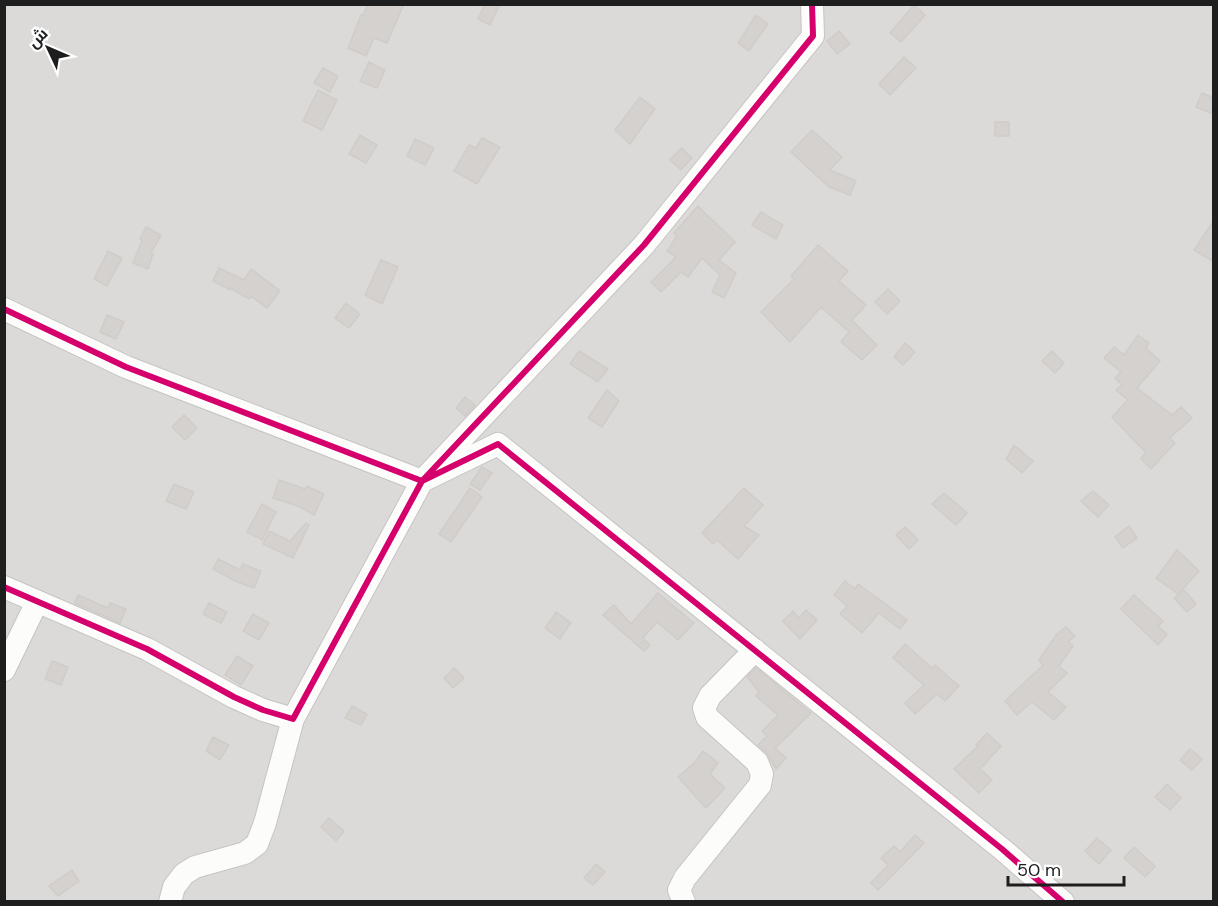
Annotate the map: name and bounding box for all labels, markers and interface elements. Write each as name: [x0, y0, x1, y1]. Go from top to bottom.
north arrow: [18, 18, 78, 78]
text: ش: [23, 23, 52, 53]
scale bar: [1008, 849, 1124, 887]
text: 50 m: [1017, 858, 1061, 882]

